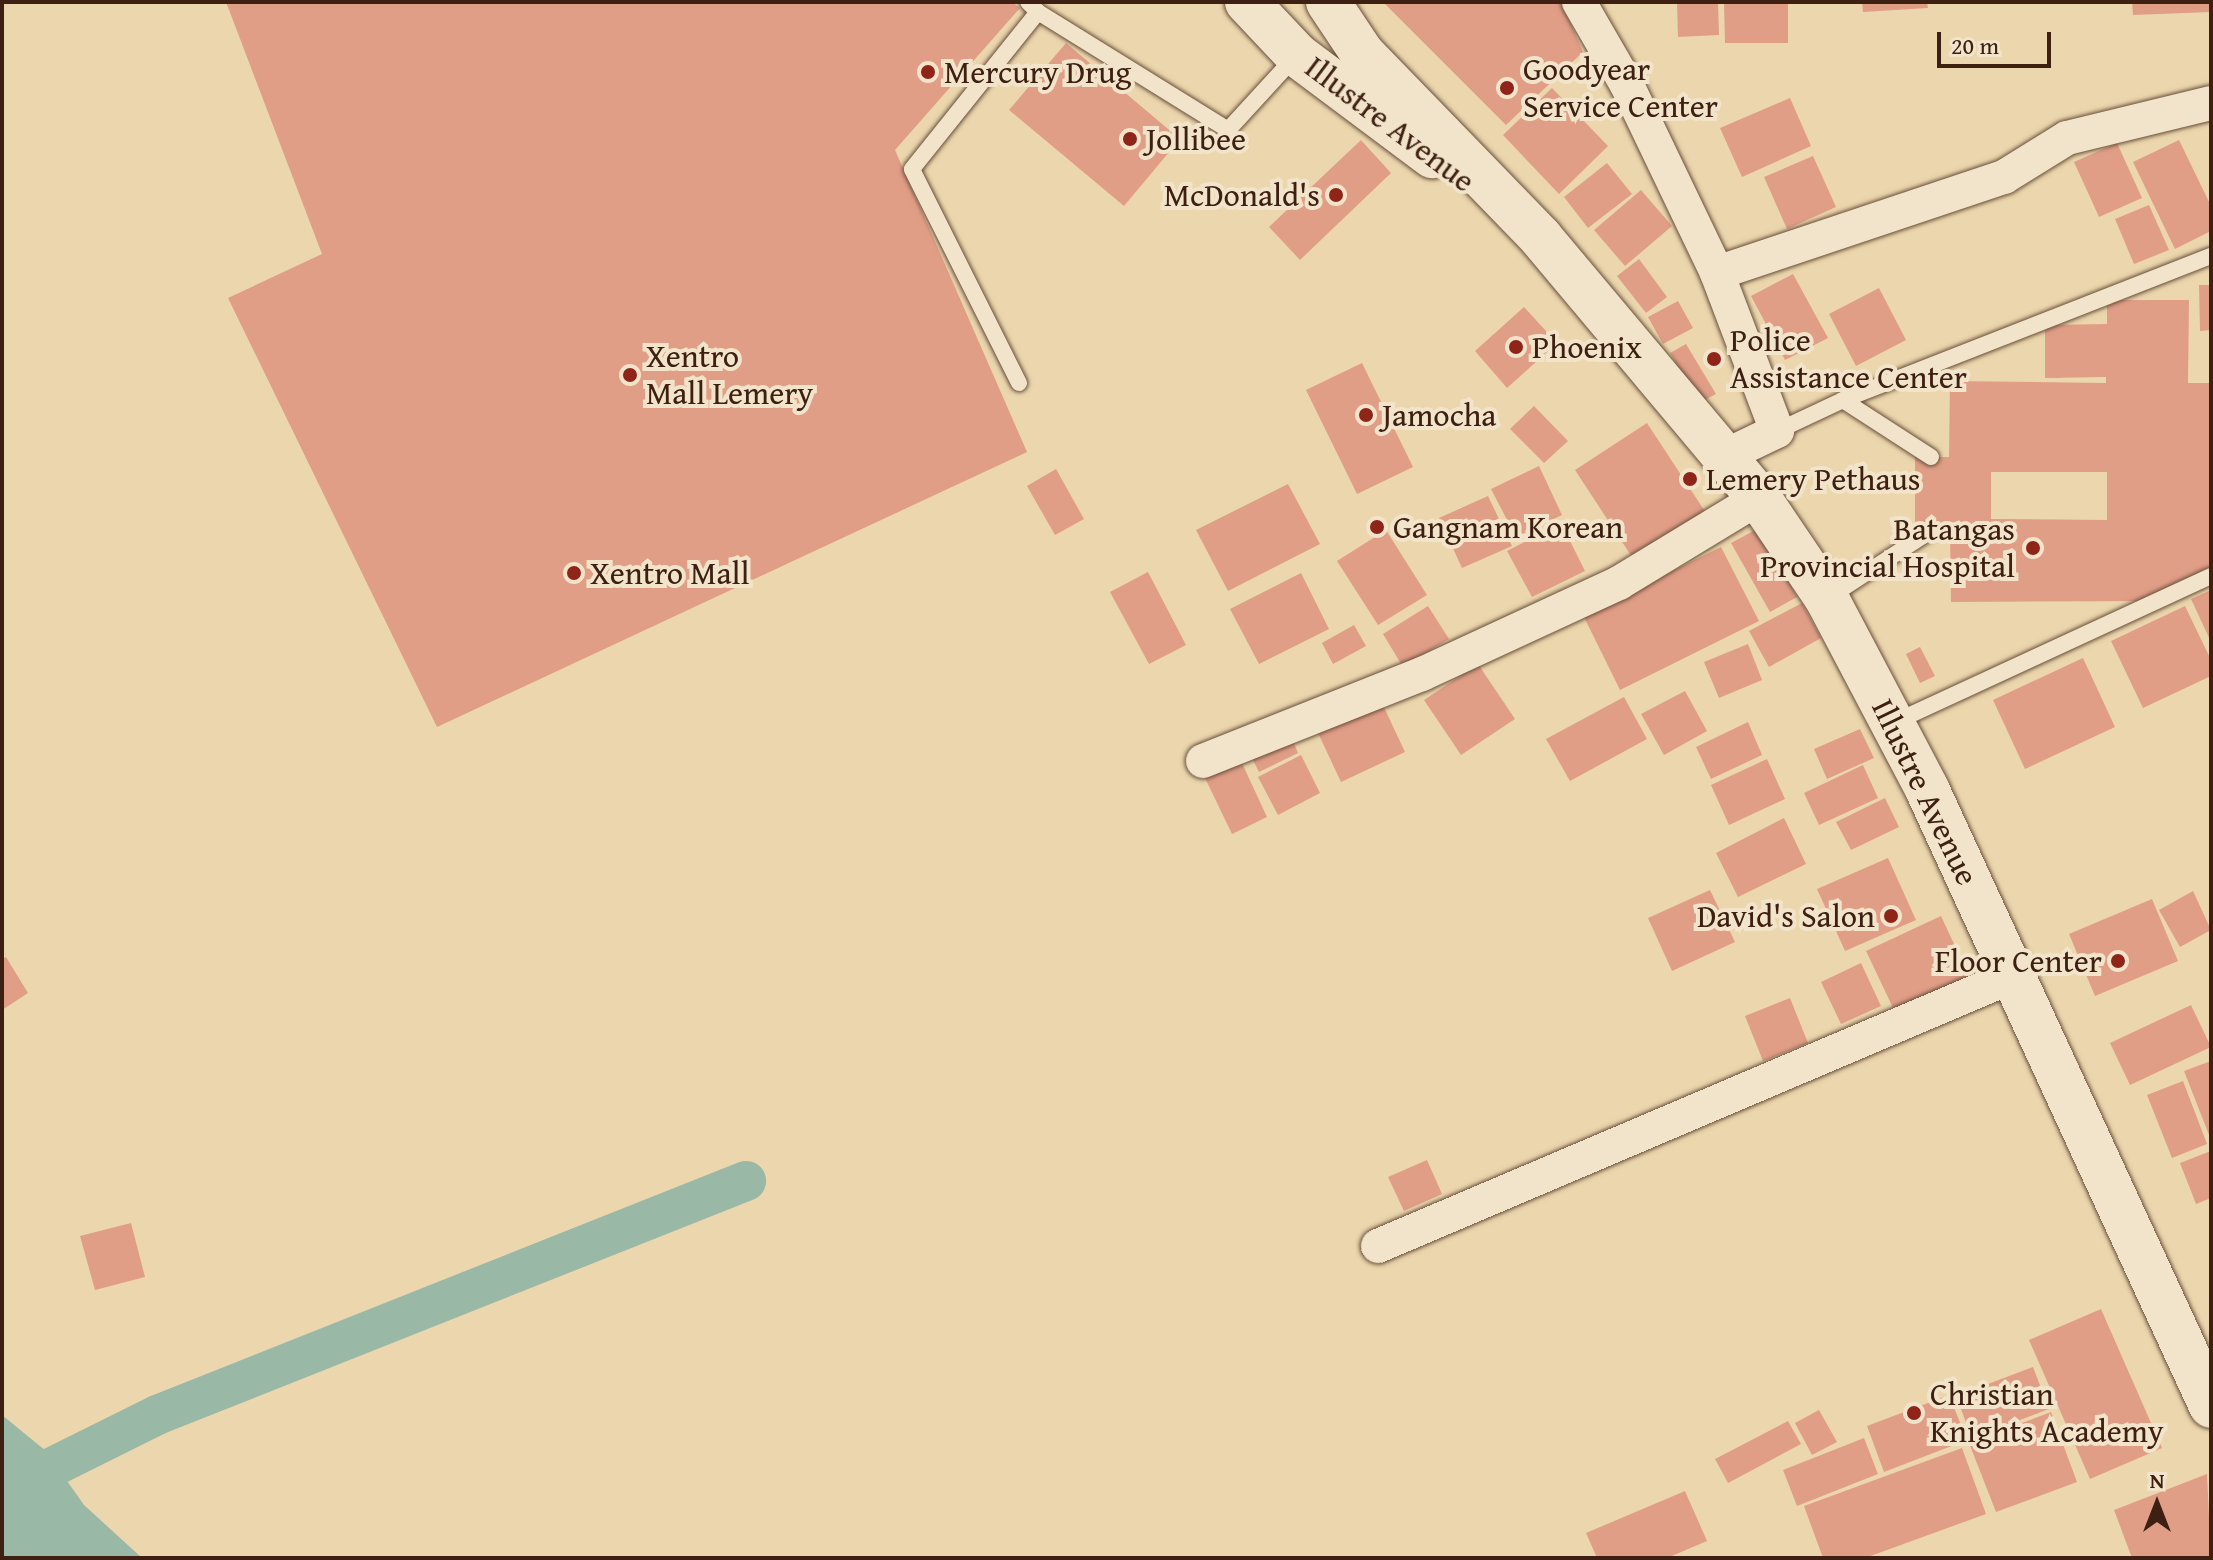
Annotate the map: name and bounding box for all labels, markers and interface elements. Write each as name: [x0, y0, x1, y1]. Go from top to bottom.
scale bar: [1941, 16, 2055, 66]
text: 20 m: [1951, 28, 1999, 63]
street label: Illustre Avenue: [1298, 48, 1482, 200]
place label: Goodyear Service Center: [1523, 51, 1718, 126]
place label: Mercury Drug: [944, 53, 1131, 91]
marker: Mercury Drug: [919, 63, 937, 81]
marker: Goodyear Service Center: [1498, 79, 1516, 97]
place label: Jollibee: [1146, 120, 1246, 158]
marker: Jollibee: [1121, 130, 1139, 148]
place label: McDonald's: [1164, 176, 1320, 214]
marker: McDonald's: [1327, 186, 1345, 204]
place label: Police Assistance Center: [1730, 322, 1967, 397]
place label: Phoenix: [1532, 328, 1642, 366]
place label: Xentro Mall Lemery: [646, 338, 813, 413]
marker: Phoenix: [1507, 338, 1525, 356]
marker: Police Assistance Center: [1705, 350, 1723, 368]
marker: Xentro Mall Lemery: [621, 366, 639, 384]
place label: Jamocha: [1382, 396, 1496, 434]
marker: Jamocha: [1357, 406, 1375, 424]
place label: Lemery Pethaus: [1706, 460, 1921, 498]
marker: Lemery Pethaus: [1681, 470, 1699, 488]
place label: Gangnam Korean: [1393, 508, 1623, 546]
place label: Batangas Provincial Hospital: [1760, 511, 2015, 586]
marker: Gangnam Korean: [1368, 518, 1386, 536]
marker: Batangas Provincial Hospital: [2022, 537, 2044, 559]
place label: Xentro Mall: [590, 554, 750, 592]
marker: Xentro Mall: [565, 564, 583, 582]
street label: Illustre Avenue: [1863, 693, 1987, 891]
place label: David's Salon: [1697, 897, 1875, 935]
marker: David's Salon: [1882, 907, 1900, 925]
place label: Floor Center: [1935, 942, 2102, 980]
marker: Floor Center: [2109, 952, 2127, 970]
place label: Christian Knights Academy: [1930, 1376, 2164, 1451]
marker: Christian Knights Academy: [1905, 1404, 1923, 1422]
north arrow: [2117, 1464, 2197, 1544]
text: N: [2150, 1464, 2164, 1496]

